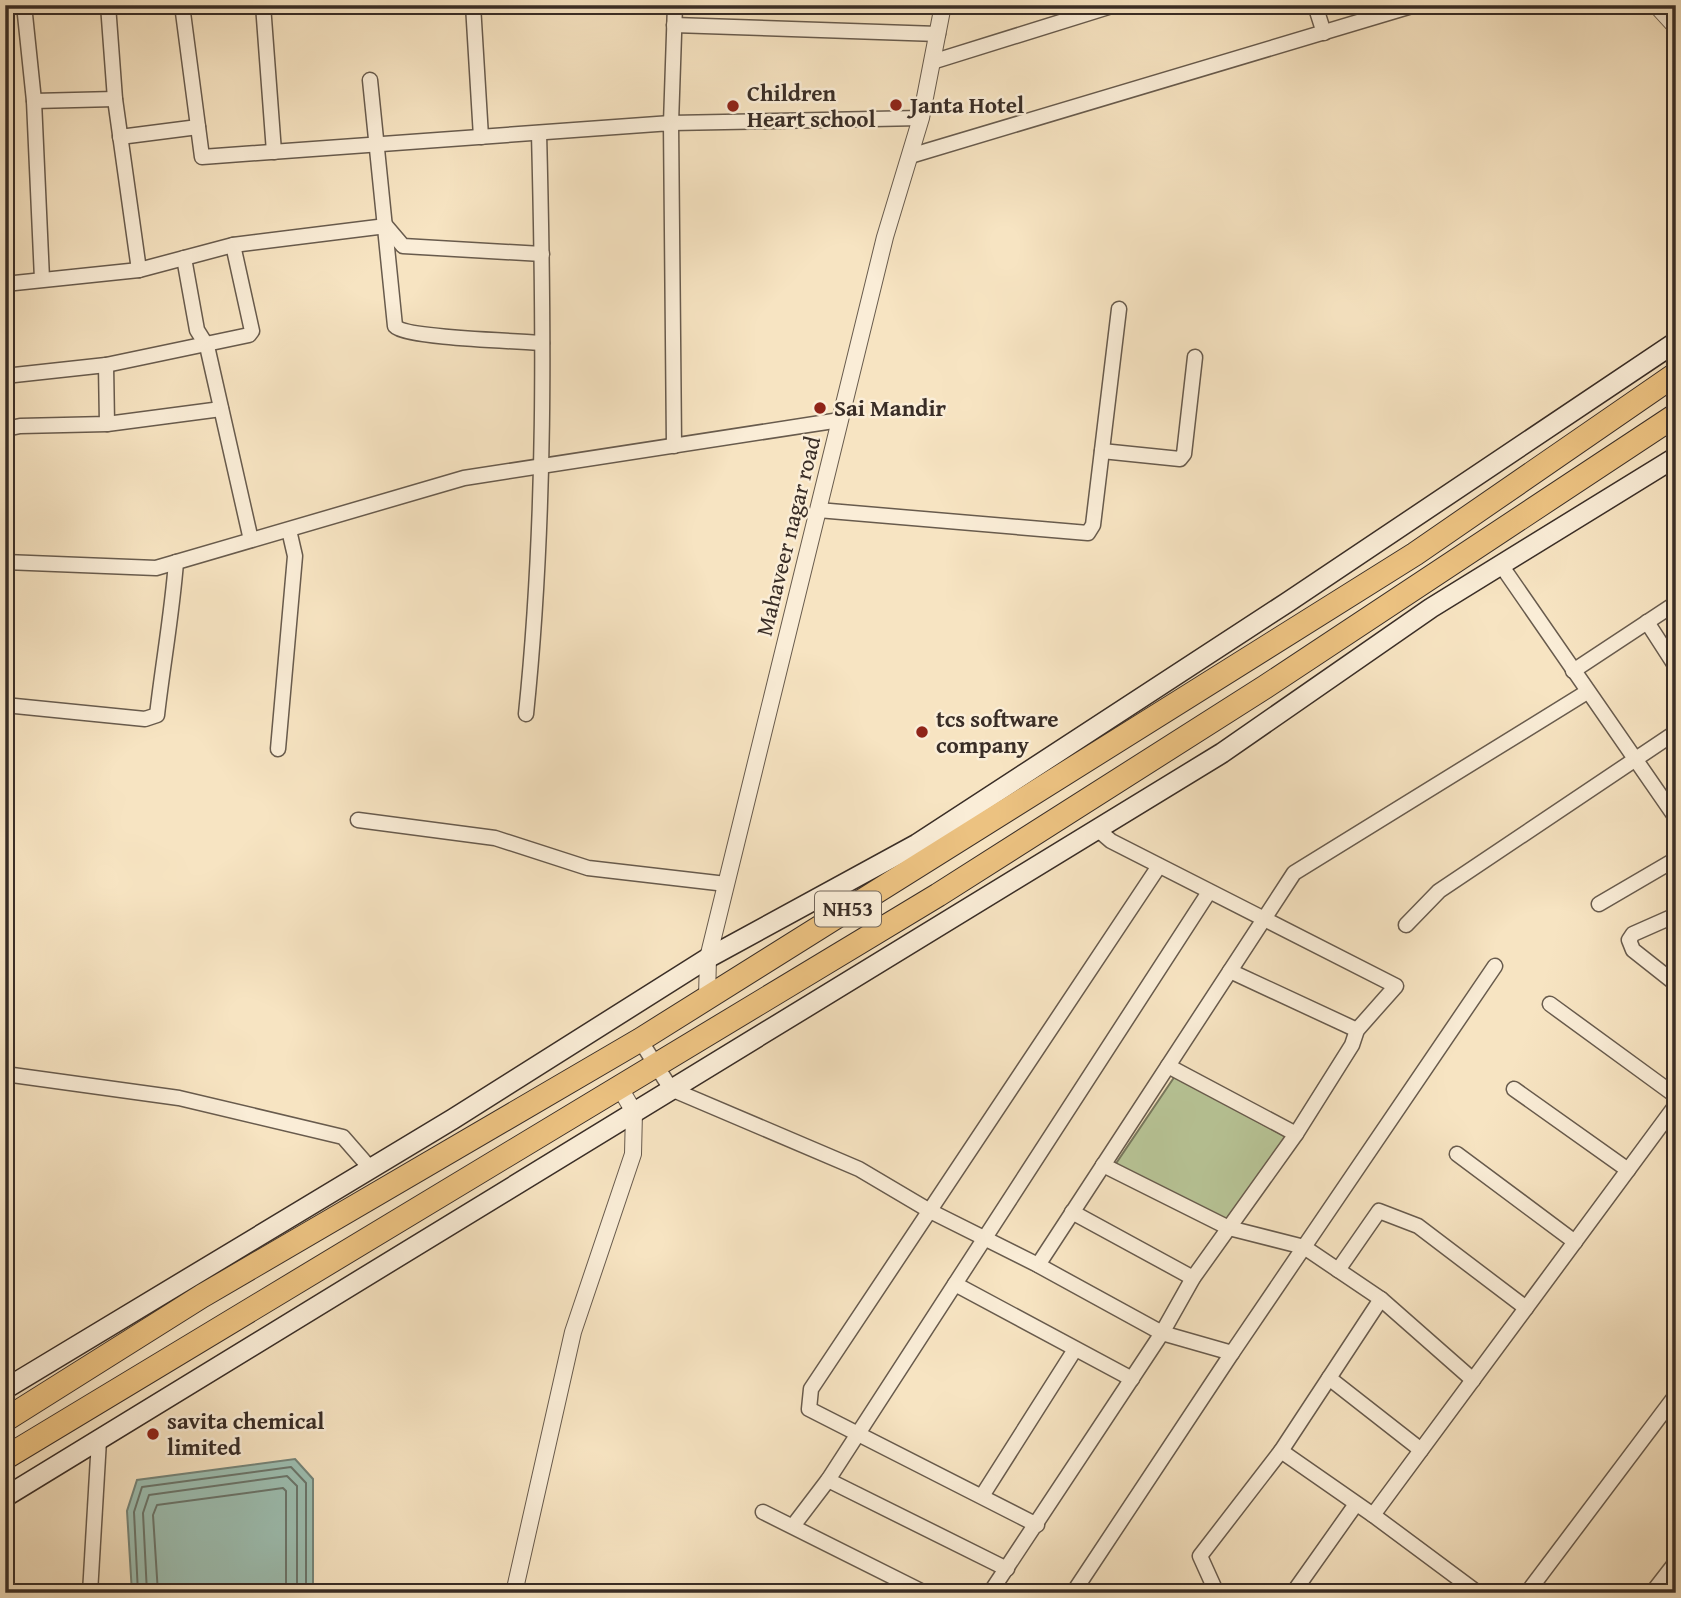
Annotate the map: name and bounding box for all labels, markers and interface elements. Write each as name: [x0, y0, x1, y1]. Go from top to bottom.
place label: Children Heart school: [747, 76, 876, 135]
place label: Janta Hotel: [906, 88, 1024, 121]
marker: Janta Hotel: [888, 97, 904, 113]
marker: Children Heart school: [725, 98, 741, 114]
place label: Sai Mandir: [834, 391, 947, 424]
marker: Sai Mandir: [812, 400, 828, 416]
street label: Mahaveer nagar road: [747, 432, 828, 639]
place label: tcs software company: [936, 702, 1059, 761]
marker: tcs software company: [914, 724, 930, 740]
road number: NH53: [815, 892, 881, 926]
place label: savita chemical limited: [167, 1404, 324, 1463]
marker: savita chemical limited: [145, 1426, 161, 1442]

